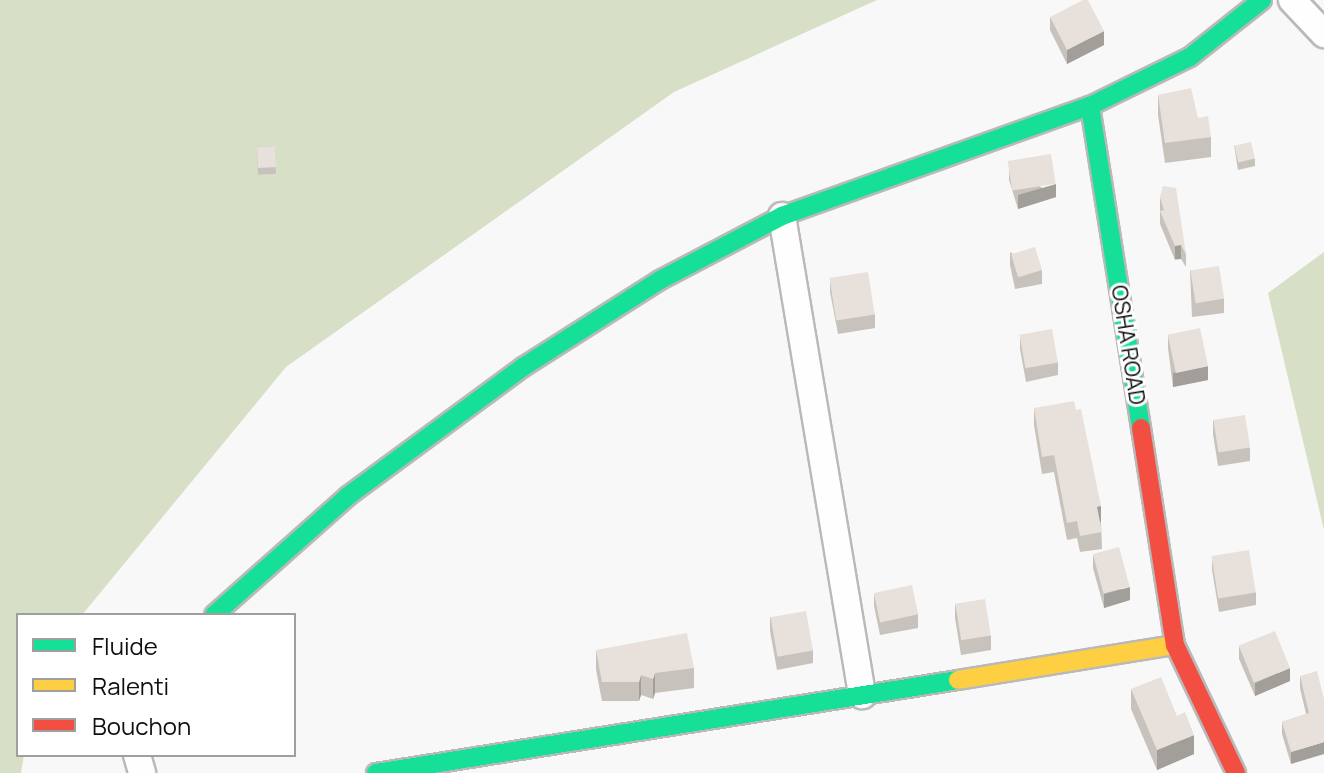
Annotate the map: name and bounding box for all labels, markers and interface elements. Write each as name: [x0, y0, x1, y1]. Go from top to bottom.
street label: OSHA ROAD: [1106, 283, 1150, 407]
legend: [16, 613, 296, 757]
text: Fluide: [92, 629, 158, 662]
text: Ralenti: [92, 669, 169, 702]
text: Bouchon: [92, 709, 191, 742]

